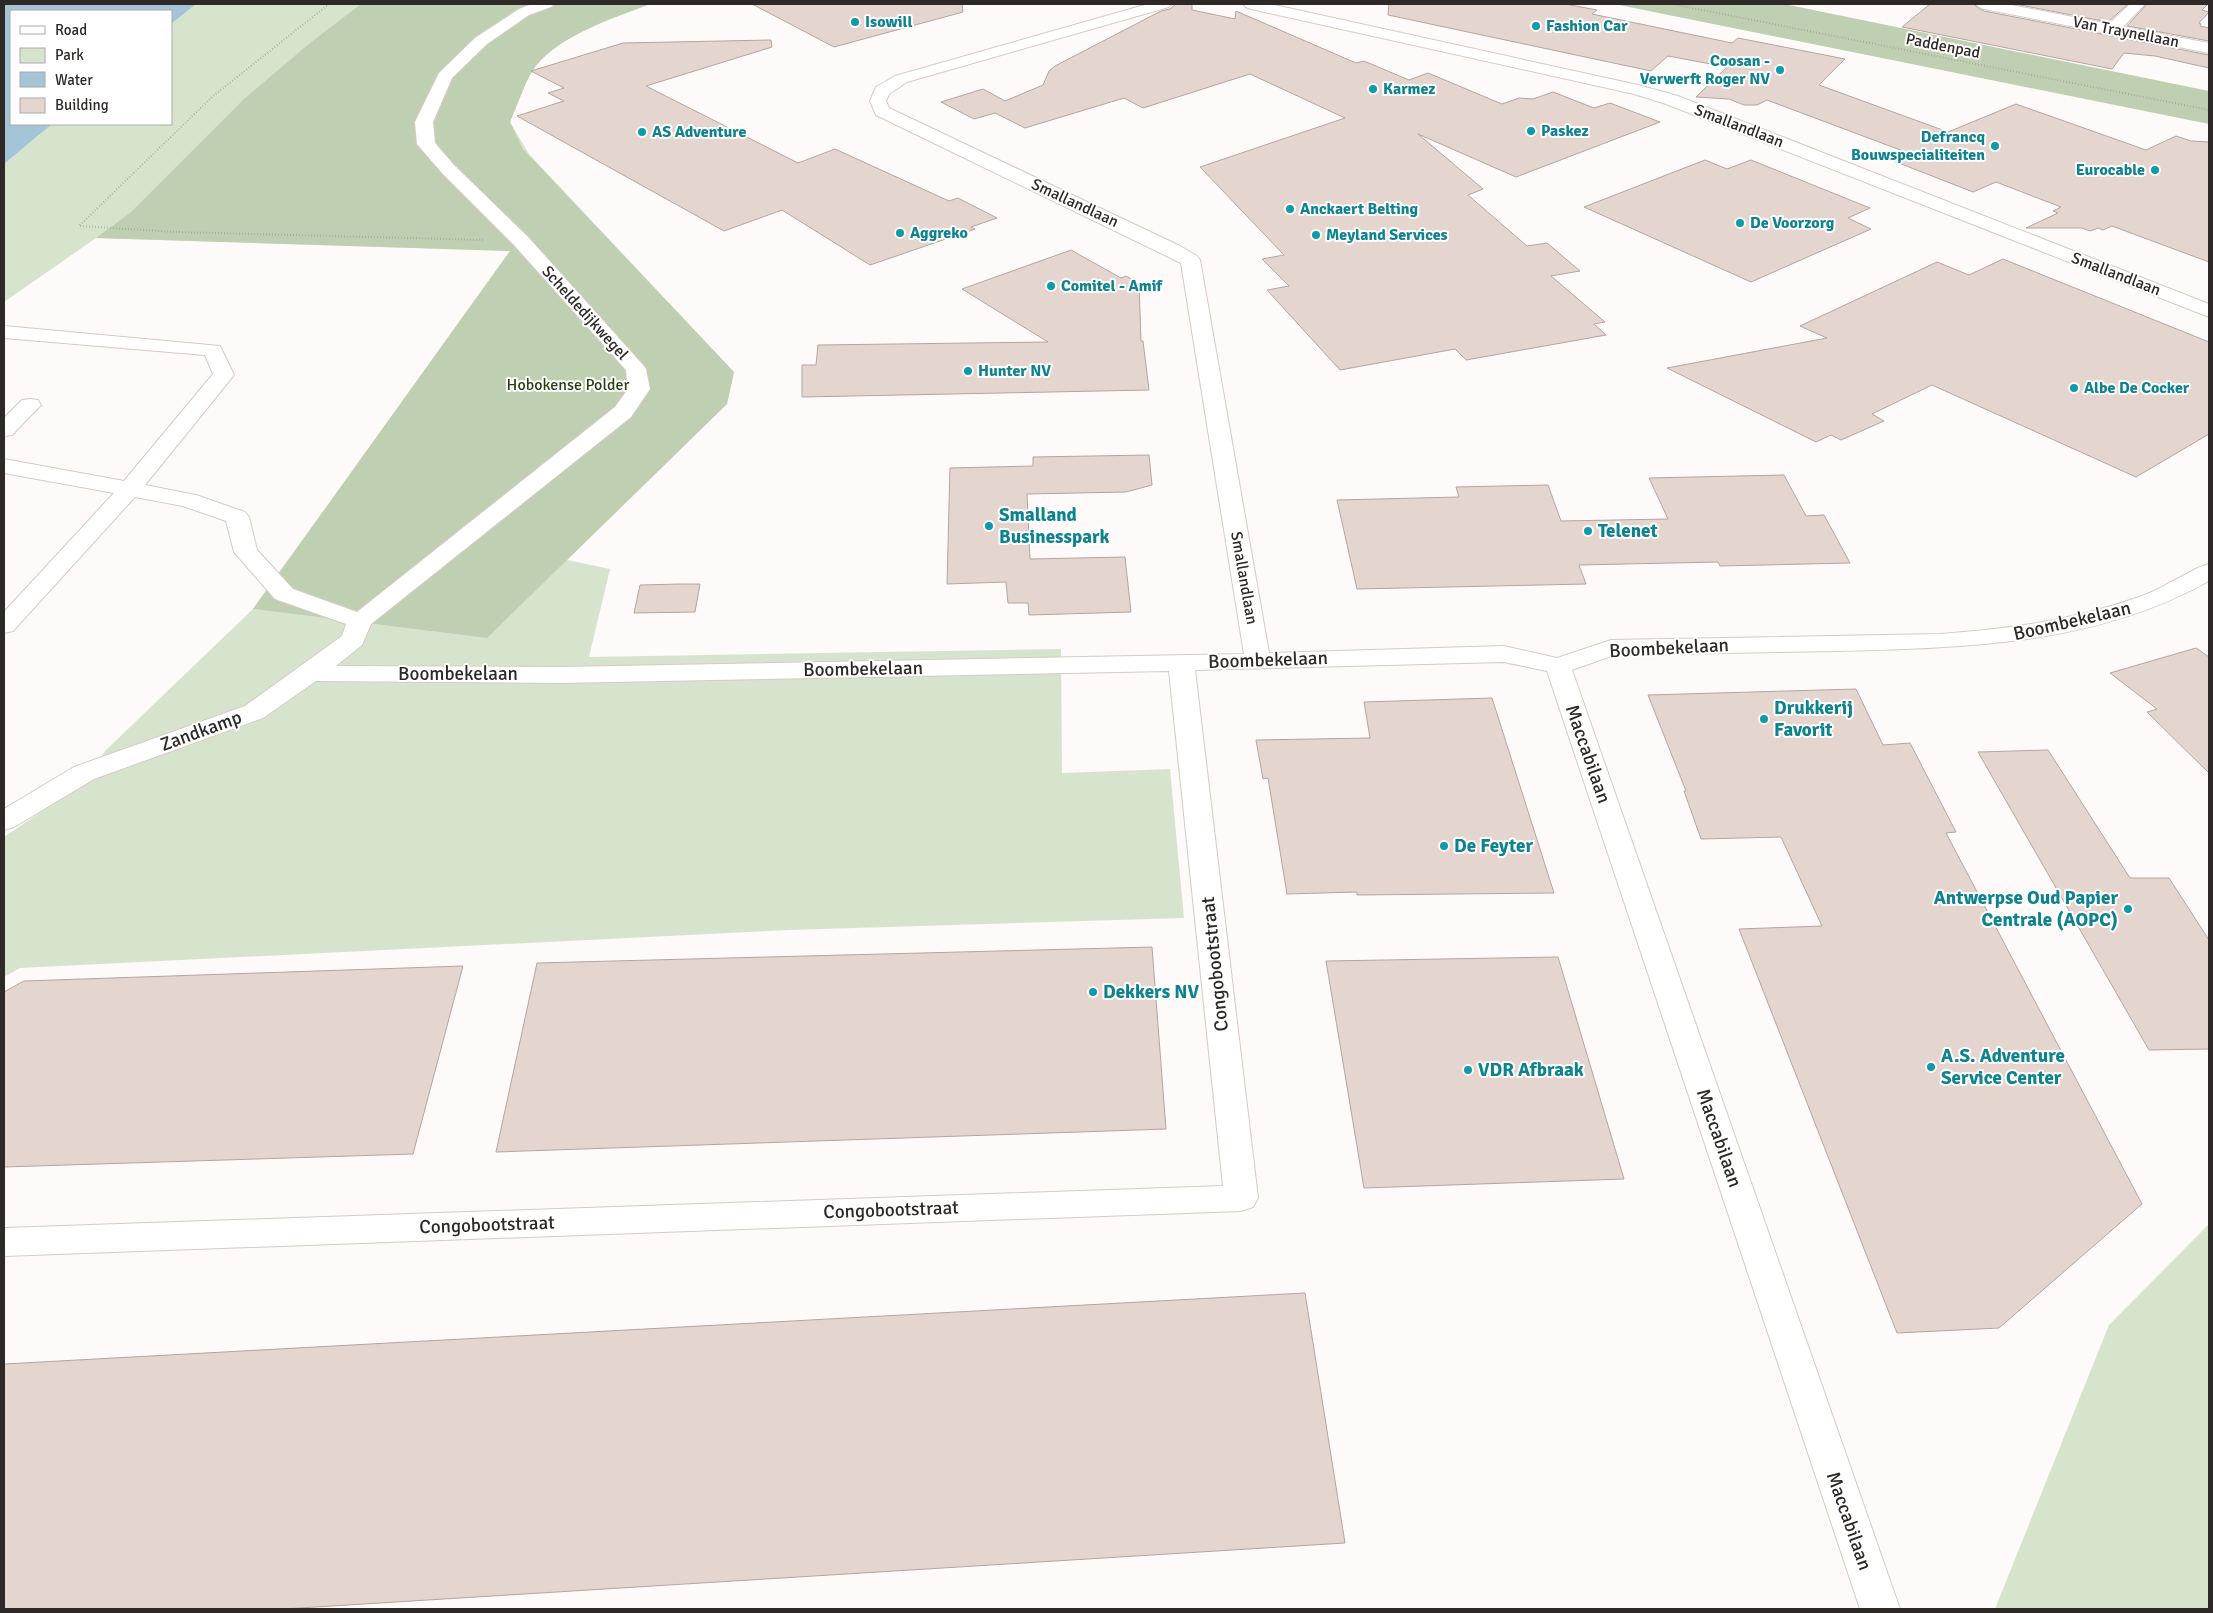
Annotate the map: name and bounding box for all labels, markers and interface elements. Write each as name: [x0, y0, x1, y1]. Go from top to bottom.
legend: [10, 10, 172, 125]
place label: Isowill: [865, 12, 912, 32]
street label: Van Traynellaan: [2071, 12, 2181, 52]
marker: Isowill: [849, 16, 861, 28]
place label: Fashion Car: [1546, 16, 1628, 36]
marker: Fashion Car: [1530, 20, 1542, 32]
text: Road: [55, 21, 87, 39]
street label: Paddenpad: [1904, 29, 1982, 63]
text: Park: [55, 46, 84, 64]
place label: Coosan - Verwerft Roger NV: [1640, 51, 1770, 89]
marker: Coosan - Verwerft Roger NV: [1774, 64, 1786, 76]
text: Water: [55, 71, 93, 89]
place label: Karmez: [1383, 79, 1436, 99]
marker: Karmez: [1367, 83, 1379, 95]
text: Building: [55, 96, 109, 114]
street label: Smallandlaan: [1692, 100, 1786, 152]
place label: Paskez: [1541, 121, 1589, 141]
place label: AS Adventure: [652, 122, 746, 142]
marker: Paskez: [1525, 125, 1537, 137]
marker: AS Adventure: [636, 126, 648, 138]
place label: Defrancq Bouwspecialiteiten: [1851, 127, 1985, 165]
marker: Defrancq Bouwspecialiteiten: [1989, 140, 2001, 152]
place label: Eurocable: [2076, 160, 2145, 180]
marker: Eurocable: [2149, 164, 2161, 176]
street label: Smallandlaan: [1028, 174, 1122, 232]
place label: Anckaert Belting: [1300, 199, 1419, 219]
marker: Anckaert Belting: [1284, 203, 1296, 215]
place label: De Voorzorg: [1750, 213, 1835, 233]
marker: De Voorzorg: [1734, 217, 1746, 229]
place label: Aggreko: [910, 223, 968, 243]
place label: Meyland Services: [1326, 225, 1448, 245]
marker: Aggreko: [894, 227, 906, 239]
marker: Meyland Services: [1310, 229, 1322, 241]
street label: Smallandlaan: [2069, 248, 2163, 300]
street label: Scheldedijkwegel: [537, 262, 633, 364]
place label: Comitel - Amif: [1061, 276, 1163, 296]
marker: Comitel - Amif: [1045, 280, 1057, 292]
place label: Hunter NV: [978, 361, 1051, 381]
marker: Hunter NV: [962, 365, 974, 377]
park label: Hobokense Polder: [507, 375, 629, 395]
place label: Albe De Cocker: [2084, 378, 2190, 398]
marker: Albe De Cocker: [2068, 382, 2080, 394]
place label: Smalland Businesspark: [999, 503, 1109, 549]
place label: Telenet: [1598, 519, 1658, 543]
marker: Smalland Businesspark: [983, 520, 995, 532]
marker: Telenet: [1582, 525, 1594, 537]
street label: Smallandlaan: [1226, 530, 1262, 626]
street label: Boombekelaan: [2011, 596, 2133, 646]
street label: Boombekelaan: [1609, 633, 1729, 663]
street label: Boombekelaan: [1208, 646, 1328, 674]
street label: Boombekelaan: [803, 656, 923, 682]
street label: Boombekelaan: [398, 662, 518, 686]
place label: Drukkerij Favorit: [1774, 696, 1853, 742]
street label: Maccabilaan: [1560, 702, 1616, 806]
street label: Zandkamp: [157, 705, 245, 757]
marker: Drukkerij Favorit: [1758, 713, 1770, 725]
place label: De Feyter: [1454, 834, 1534, 858]
marker: De Feyter: [1438, 840, 1450, 852]
place label: Antwerpse Oud Papier Centrale (AOPC): [1934, 886, 2118, 932]
street label: Congobootstraat: [1196, 895, 1234, 1033]
marker: Antwerpse Oud Papier Centrale (AOPC): [2122, 903, 2134, 915]
place label: Dekkers NV: [1103, 980, 1199, 1004]
marker: Dekkers NV: [1087, 986, 1099, 998]
place label: A.S. Adventure Service Center: [1941, 1044, 2065, 1090]
place label: VDR Afbraak: [1478, 1058, 1584, 1082]
marker: A.S. Adventure Service Center: [1925, 1061, 1937, 1073]
marker: VDR Afbraak: [1462, 1064, 1474, 1076]
street label: Maccabilaan: [1691, 1086, 1747, 1190]
street label: Congobootstraat: [823, 1196, 959, 1224]
street label: Congobootstraat: [419, 1211, 555, 1239]
street label: Maccabilaan: [1821, 1469, 1877, 1573]

